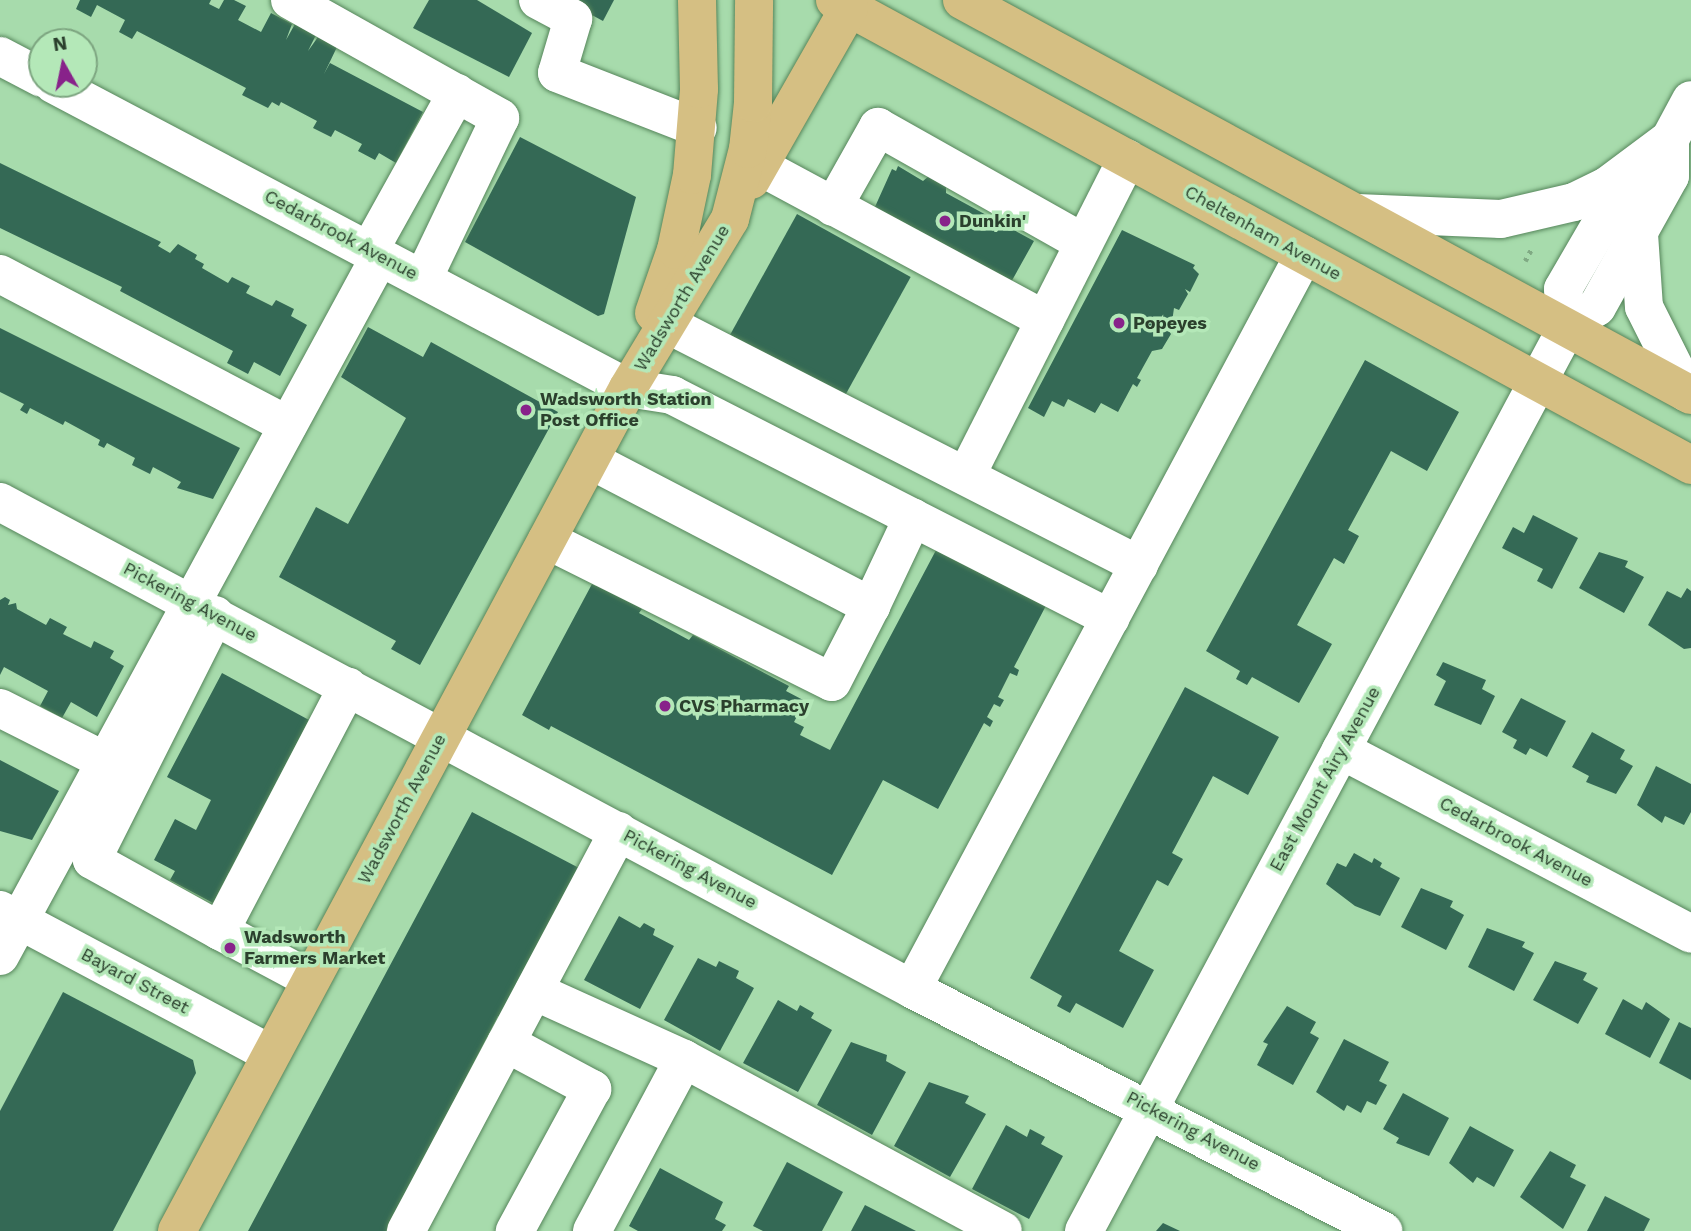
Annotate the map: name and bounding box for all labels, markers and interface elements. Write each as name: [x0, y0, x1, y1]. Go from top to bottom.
north arrow: [28, 28, 98, 98]
text: N: [51, 31, 69, 56]
street label: Cheltenham Avenue: [1181, 181, 1345, 285]
street label: Cedarbrook Avenue: [260, 185, 422, 285]
place label: Dunkin': [959, 210, 1026, 232]
marker: Dunkin': [937, 213, 953, 229]
street label: Wadsworth Avenue: [630, 220, 734, 376]
place label: Popeyes: [1133, 312, 1207, 334]
marker: Popeyes: [1111, 315, 1127, 331]
place label: Wadsworth Station Post Office: [540, 389, 712, 432]
marker: Wadsworth Station Post Office: [518, 402, 534, 418]
street label: Pickering Avenue: [119, 558, 261, 646]
street label: East Mount Airy Avenue: [1265, 682, 1385, 876]
place label: CVS Pharmacy: [679, 695, 809, 717]
marker: CVS Pharmacy: [657, 698, 673, 714]
street label: Wadsworth Avenue: [353, 730, 451, 888]
street label: Cedarbrook Avenue: [1435, 792, 1597, 892]
street label: Pickering Avenue: [619, 825, 761, 913]
place label: Wadsworth Farmers Market: [244, 927, 385, 970]
marker: Wadsworth Farmers Market: [222, 940, 238, 956]
street label: Bayard Street: [77, 943, 193, 1019]
street label: Pickering Avenue: [1122, 1087, 1264, 1175]

